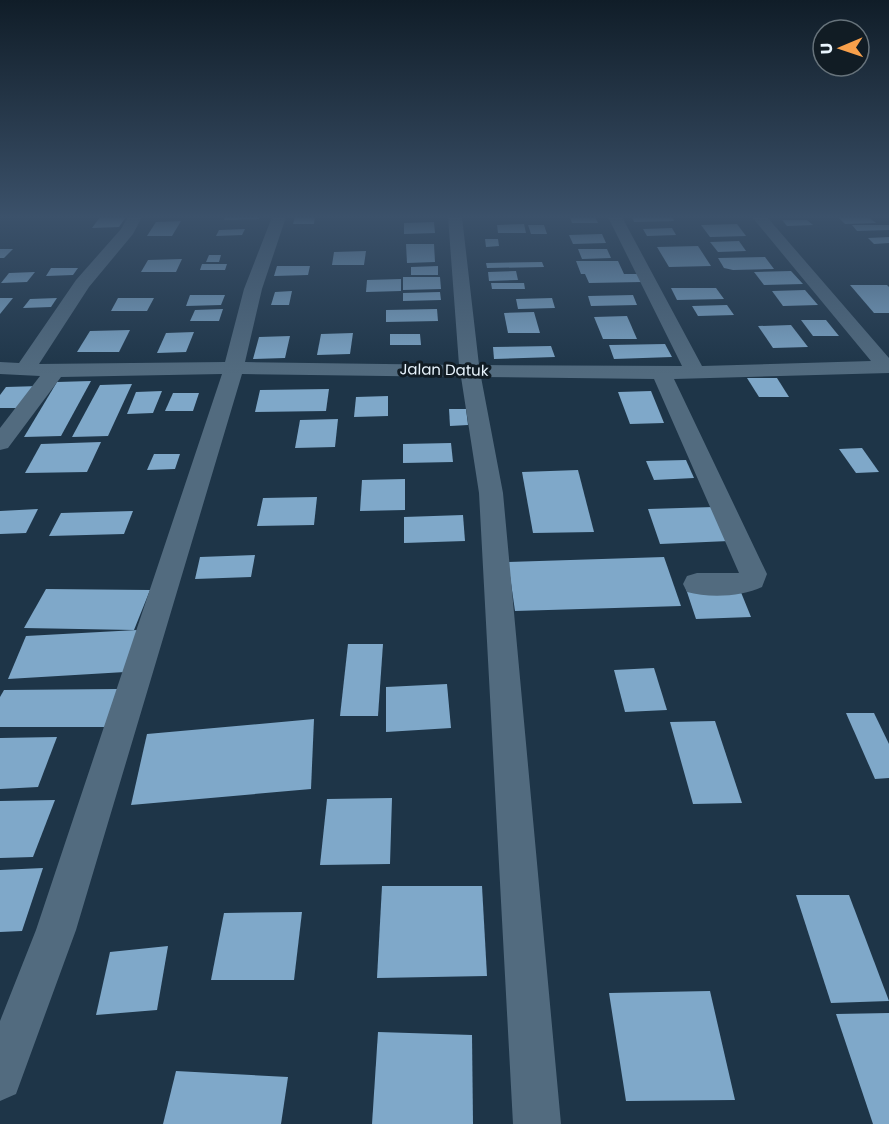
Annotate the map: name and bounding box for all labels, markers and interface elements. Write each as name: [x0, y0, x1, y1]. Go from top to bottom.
north arrow: [811, 18, 871, 78]
text: U: [815, 42, 838, 55]
street label: Jalan Datuk: [399, 358, 489, 381]

